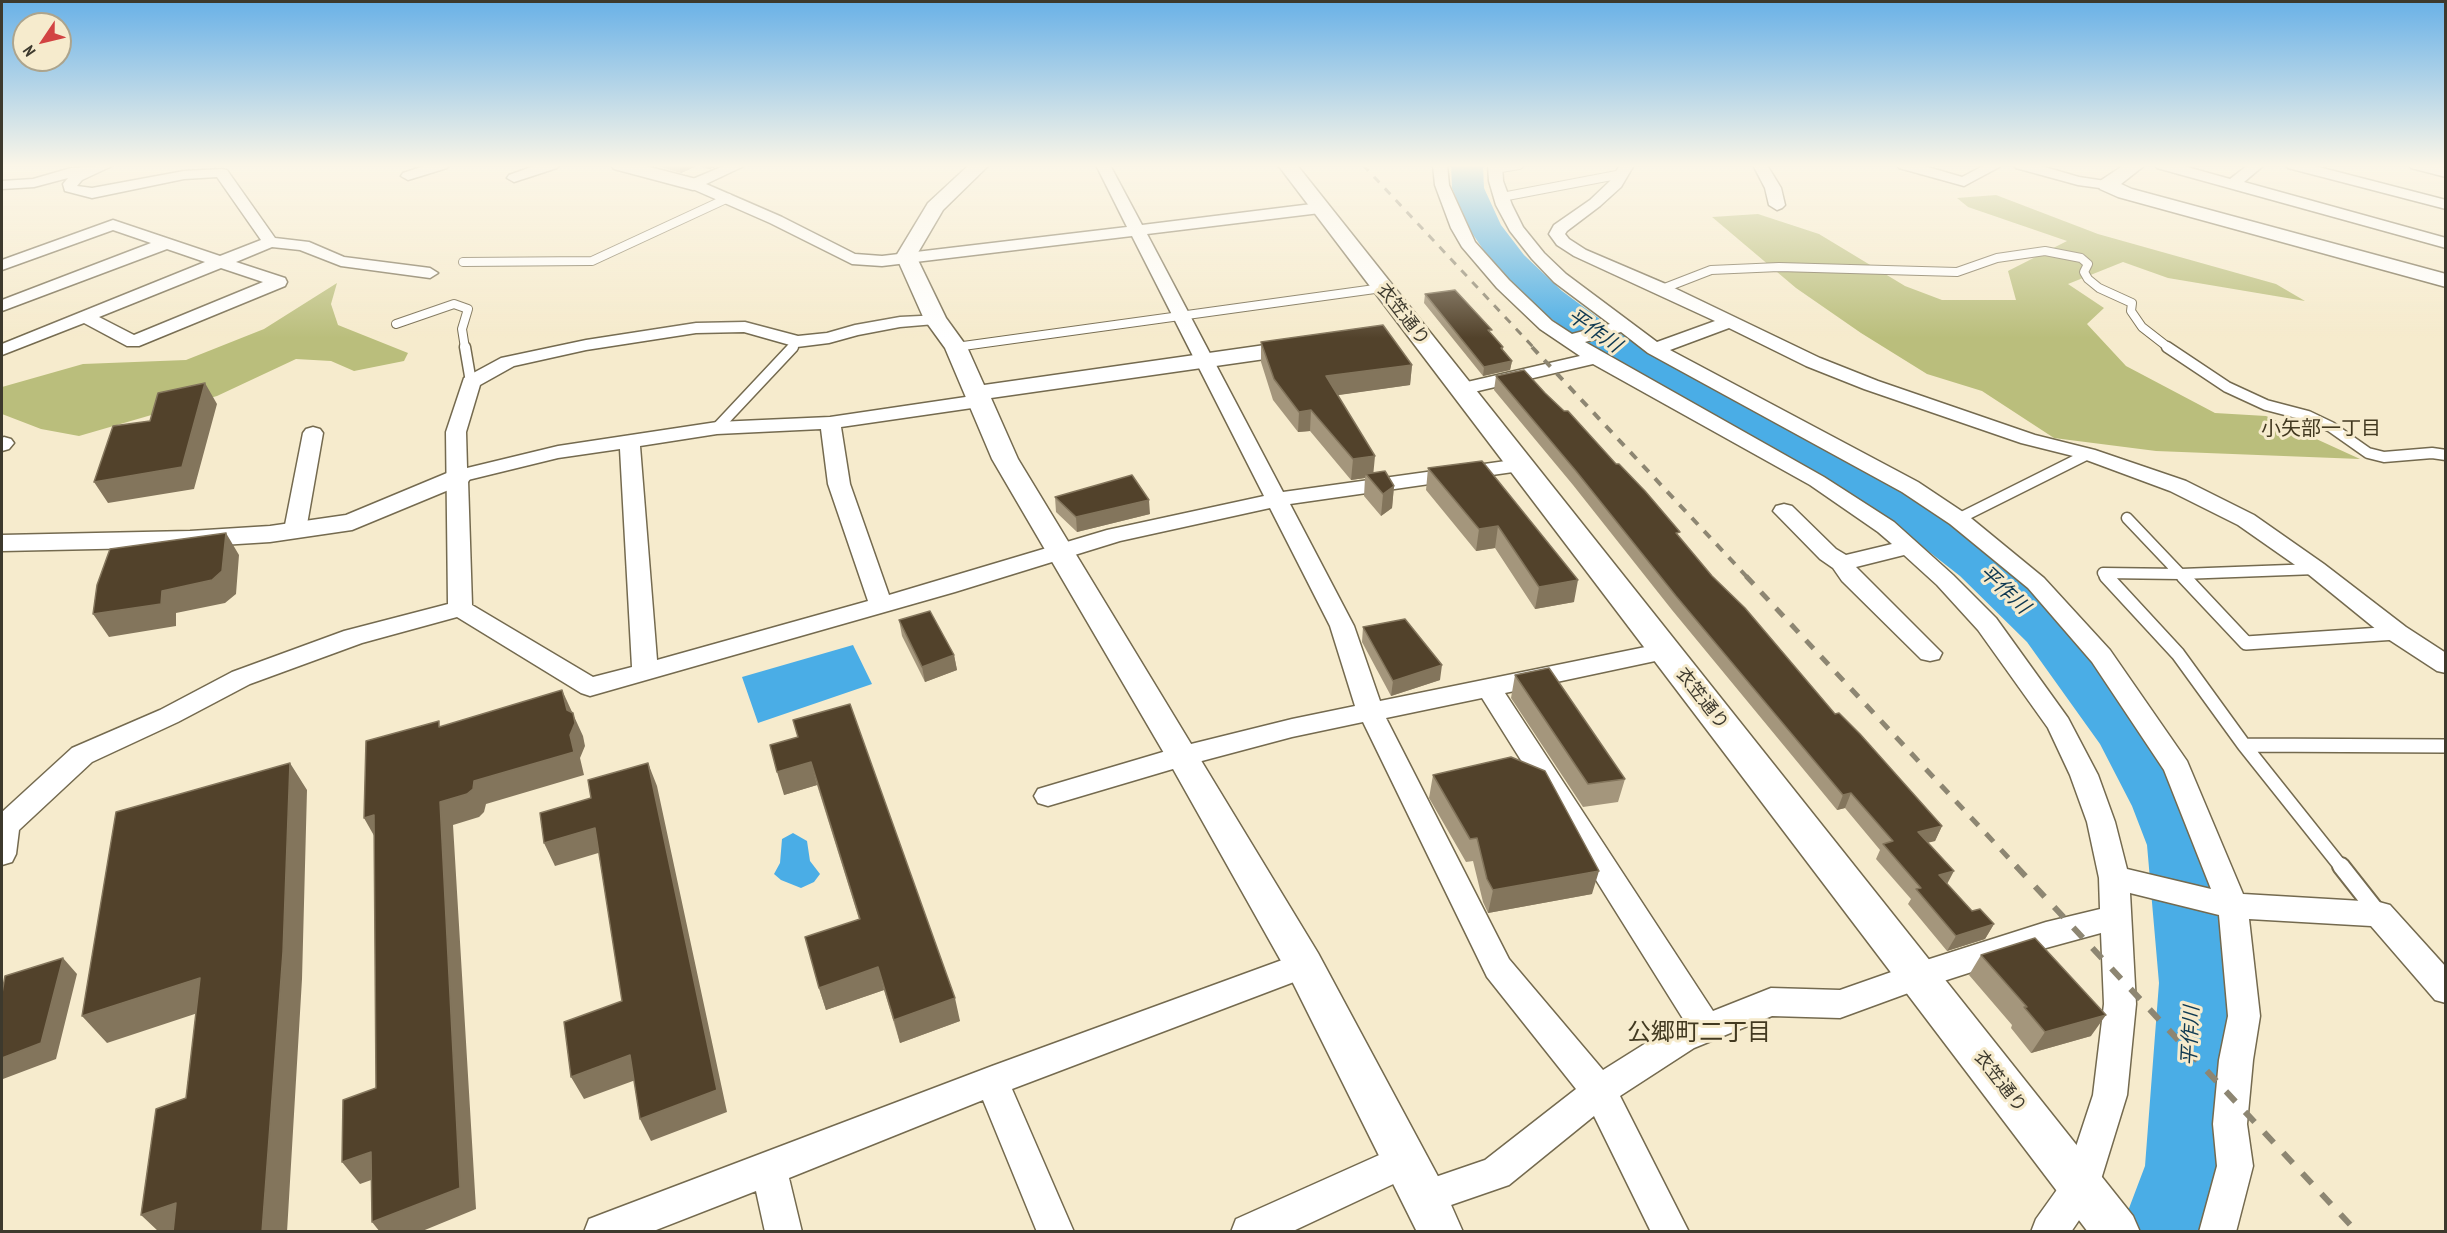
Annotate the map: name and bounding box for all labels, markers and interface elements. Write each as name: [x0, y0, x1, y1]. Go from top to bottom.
north arrow: [12, 12, 72, 72]
text: N: [18, 42, 40, 60]
street label: 衣笠通り: [1372, 280, 1434, 350]
water label: 平作川: [1563, 304, 1625, 358]
district label: 小矢部一丁目: [2261, 417, 2381, 441]
water label: 平作川: [1974, 561, 2034, 619]
street label: 衣笠通り: [1671, 664, 1733, 734]
water label: 平作川: [2177, 1005, 2205, 1067]
district label: 公郷町二丁目: [1627, 1019, 1771, 1047]
street label: 衣笠通り: [1969, 1047, 2031, 1117]

